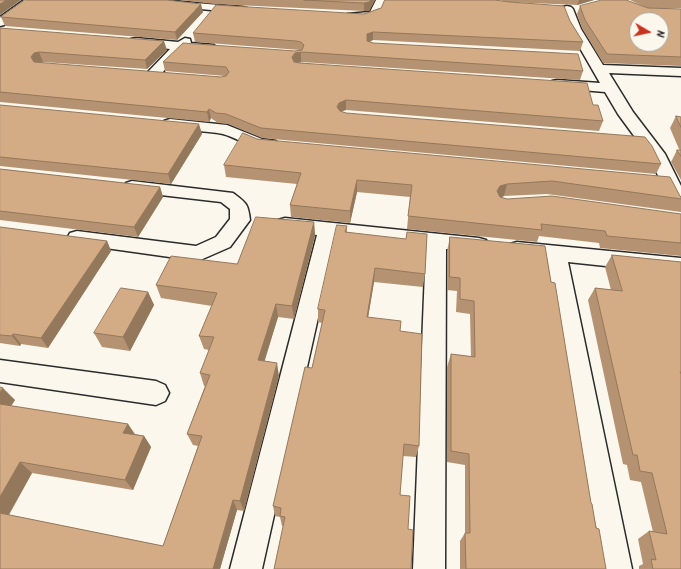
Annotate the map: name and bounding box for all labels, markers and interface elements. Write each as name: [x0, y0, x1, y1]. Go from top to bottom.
north arrow: [629, 12, 669, 52]
text: N: [650, 29, 669, 39]

